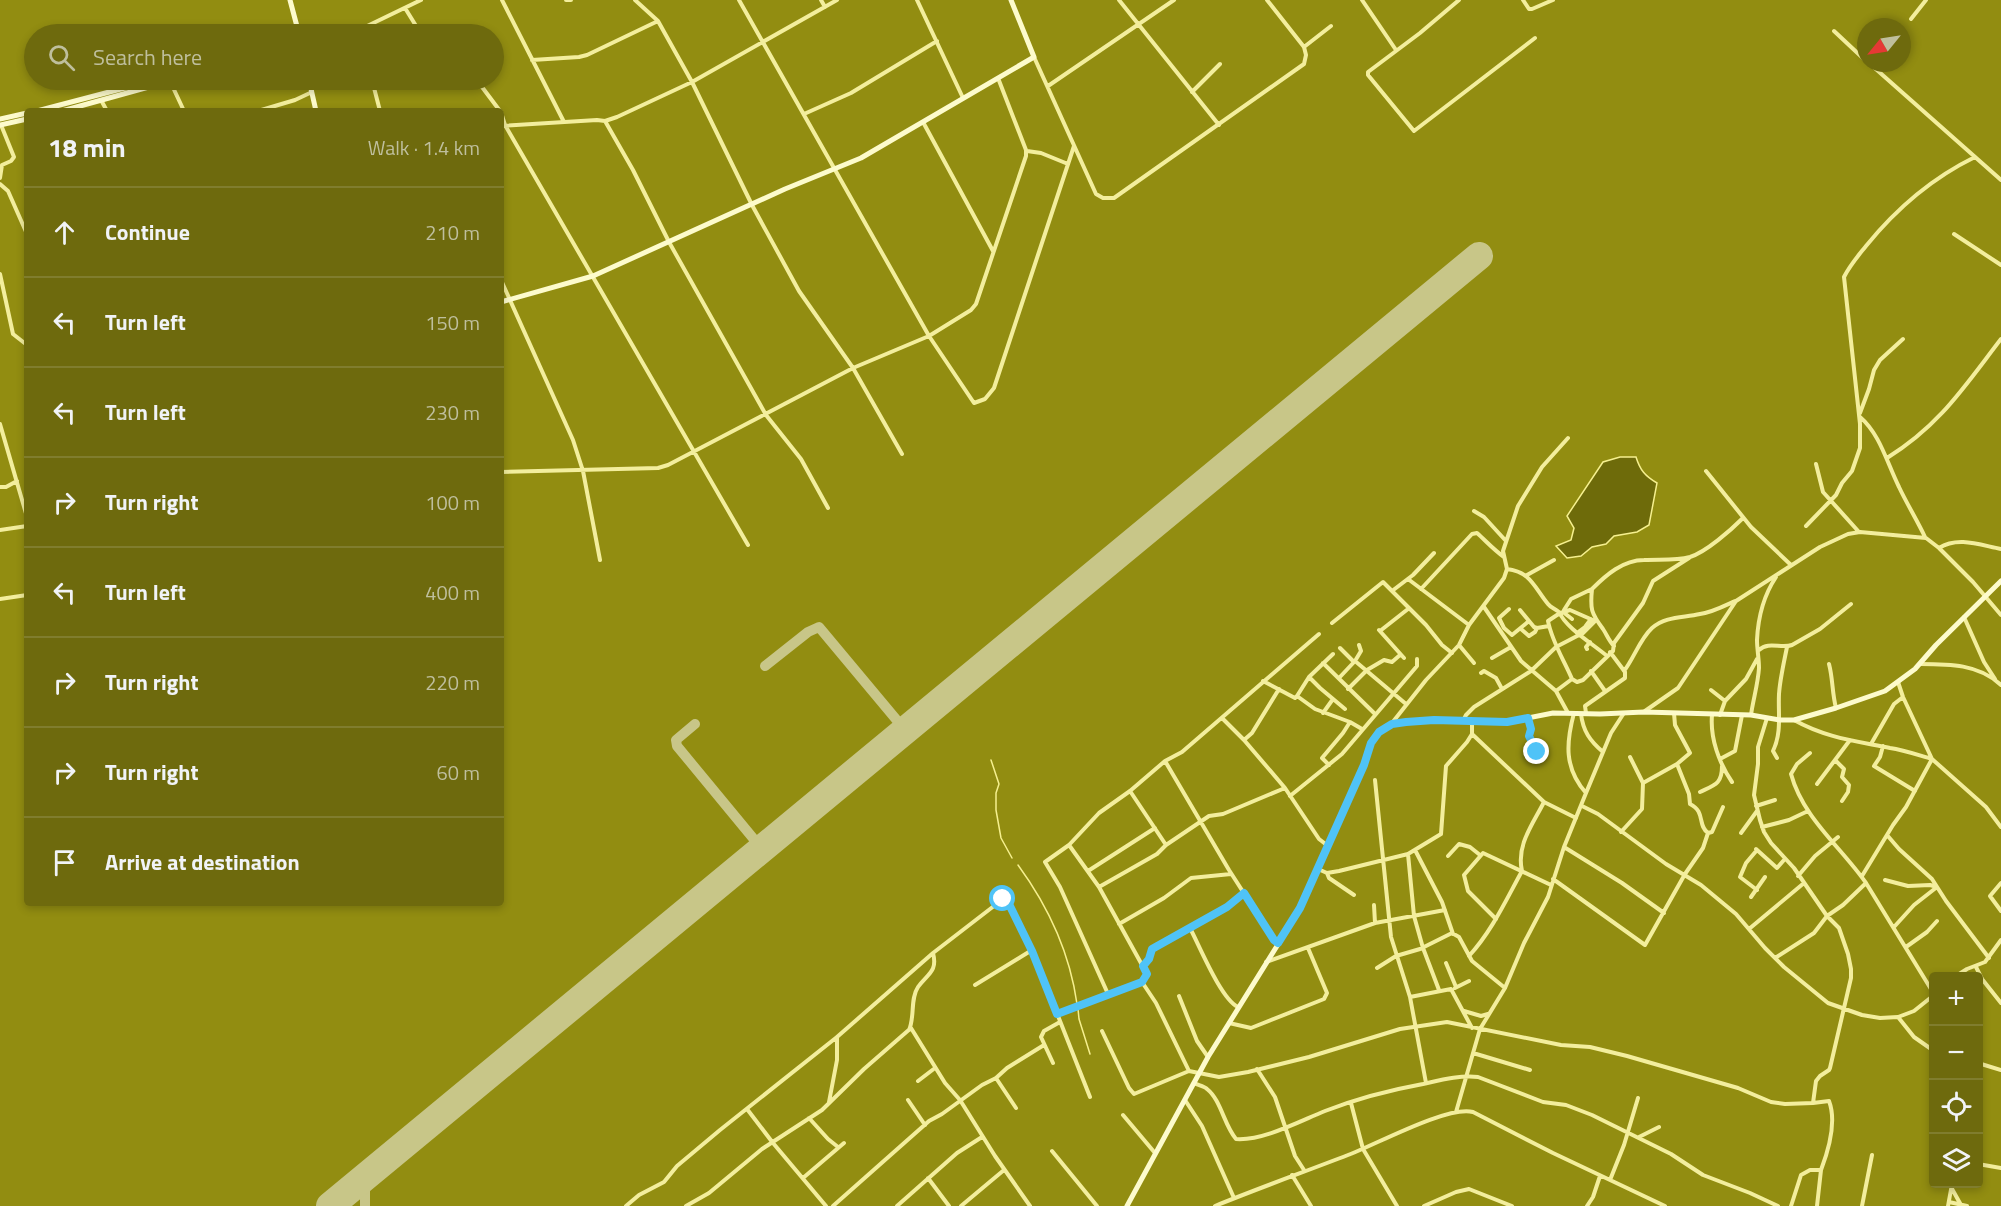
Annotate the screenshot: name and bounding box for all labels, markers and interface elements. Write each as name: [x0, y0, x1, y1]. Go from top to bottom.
north arrow: [1857, 18, 1911, 72]
search box: [24, 24, 504, 90]
text: Search here: [93, 40, 202, 74]
icon: search: [45, 41, 78, 74]
text: 18 min: [48, 128, 126, 167]
text: Walk · 1.4 km: [368, 132, 480, 163]
text: Continue: [105, 215, 190, 249]
icon: ahead: [48, 216, 81, 249]
text: 210 m: [425, 217, 480, 248]
text: Turn left: [105, 305, 186, 339]
icon: left: [48, 306, 81, 339]
text: 150 m: [425, 307, 480, 338]
text: Turn left: [105, 395, 186, 429]
icon: left: [48, 396, 81, 429]
text: 230 m: [425, 397, 480, 428]
text: Turn right: [105, 485, 199, 519]
icon: right: [48, 486, 81, 519]
text: 100 m: [425, 487, 480, 518]
text: Turn left: [105, 575, 186, 609]
icon: left: [48, 576, 81, 609]
text: 400 m: [425, 577, 480, 608]
text: Turn right: [105, 665, 199, 699]
icon: right: [48, 666, 81, 699]
text: 220 m: [425, 667, 480, 698]
route end: [1523, 738, 1549, 764]
text: Turn right: [105, 755, 199, 789]
icon: right: [48, 756, 81, 789]
text: 60 m: [436, 757, 480, 788]
text: Arrive at destination: [105, 845, 300, 879]
icon: arrive: [48, 846, 81, 879]
route start: [989, 885, 1015, 911]
map controls: [1929, 972, 1983, 1188]
button: +: [1929, 972, 1983, 1026]
button: −: [1929, 1026, 1983, 1080]
button: locate: [1929, 1080, 1983, 1134]
button: layers: [1929, 1134, 1983, 1188]

